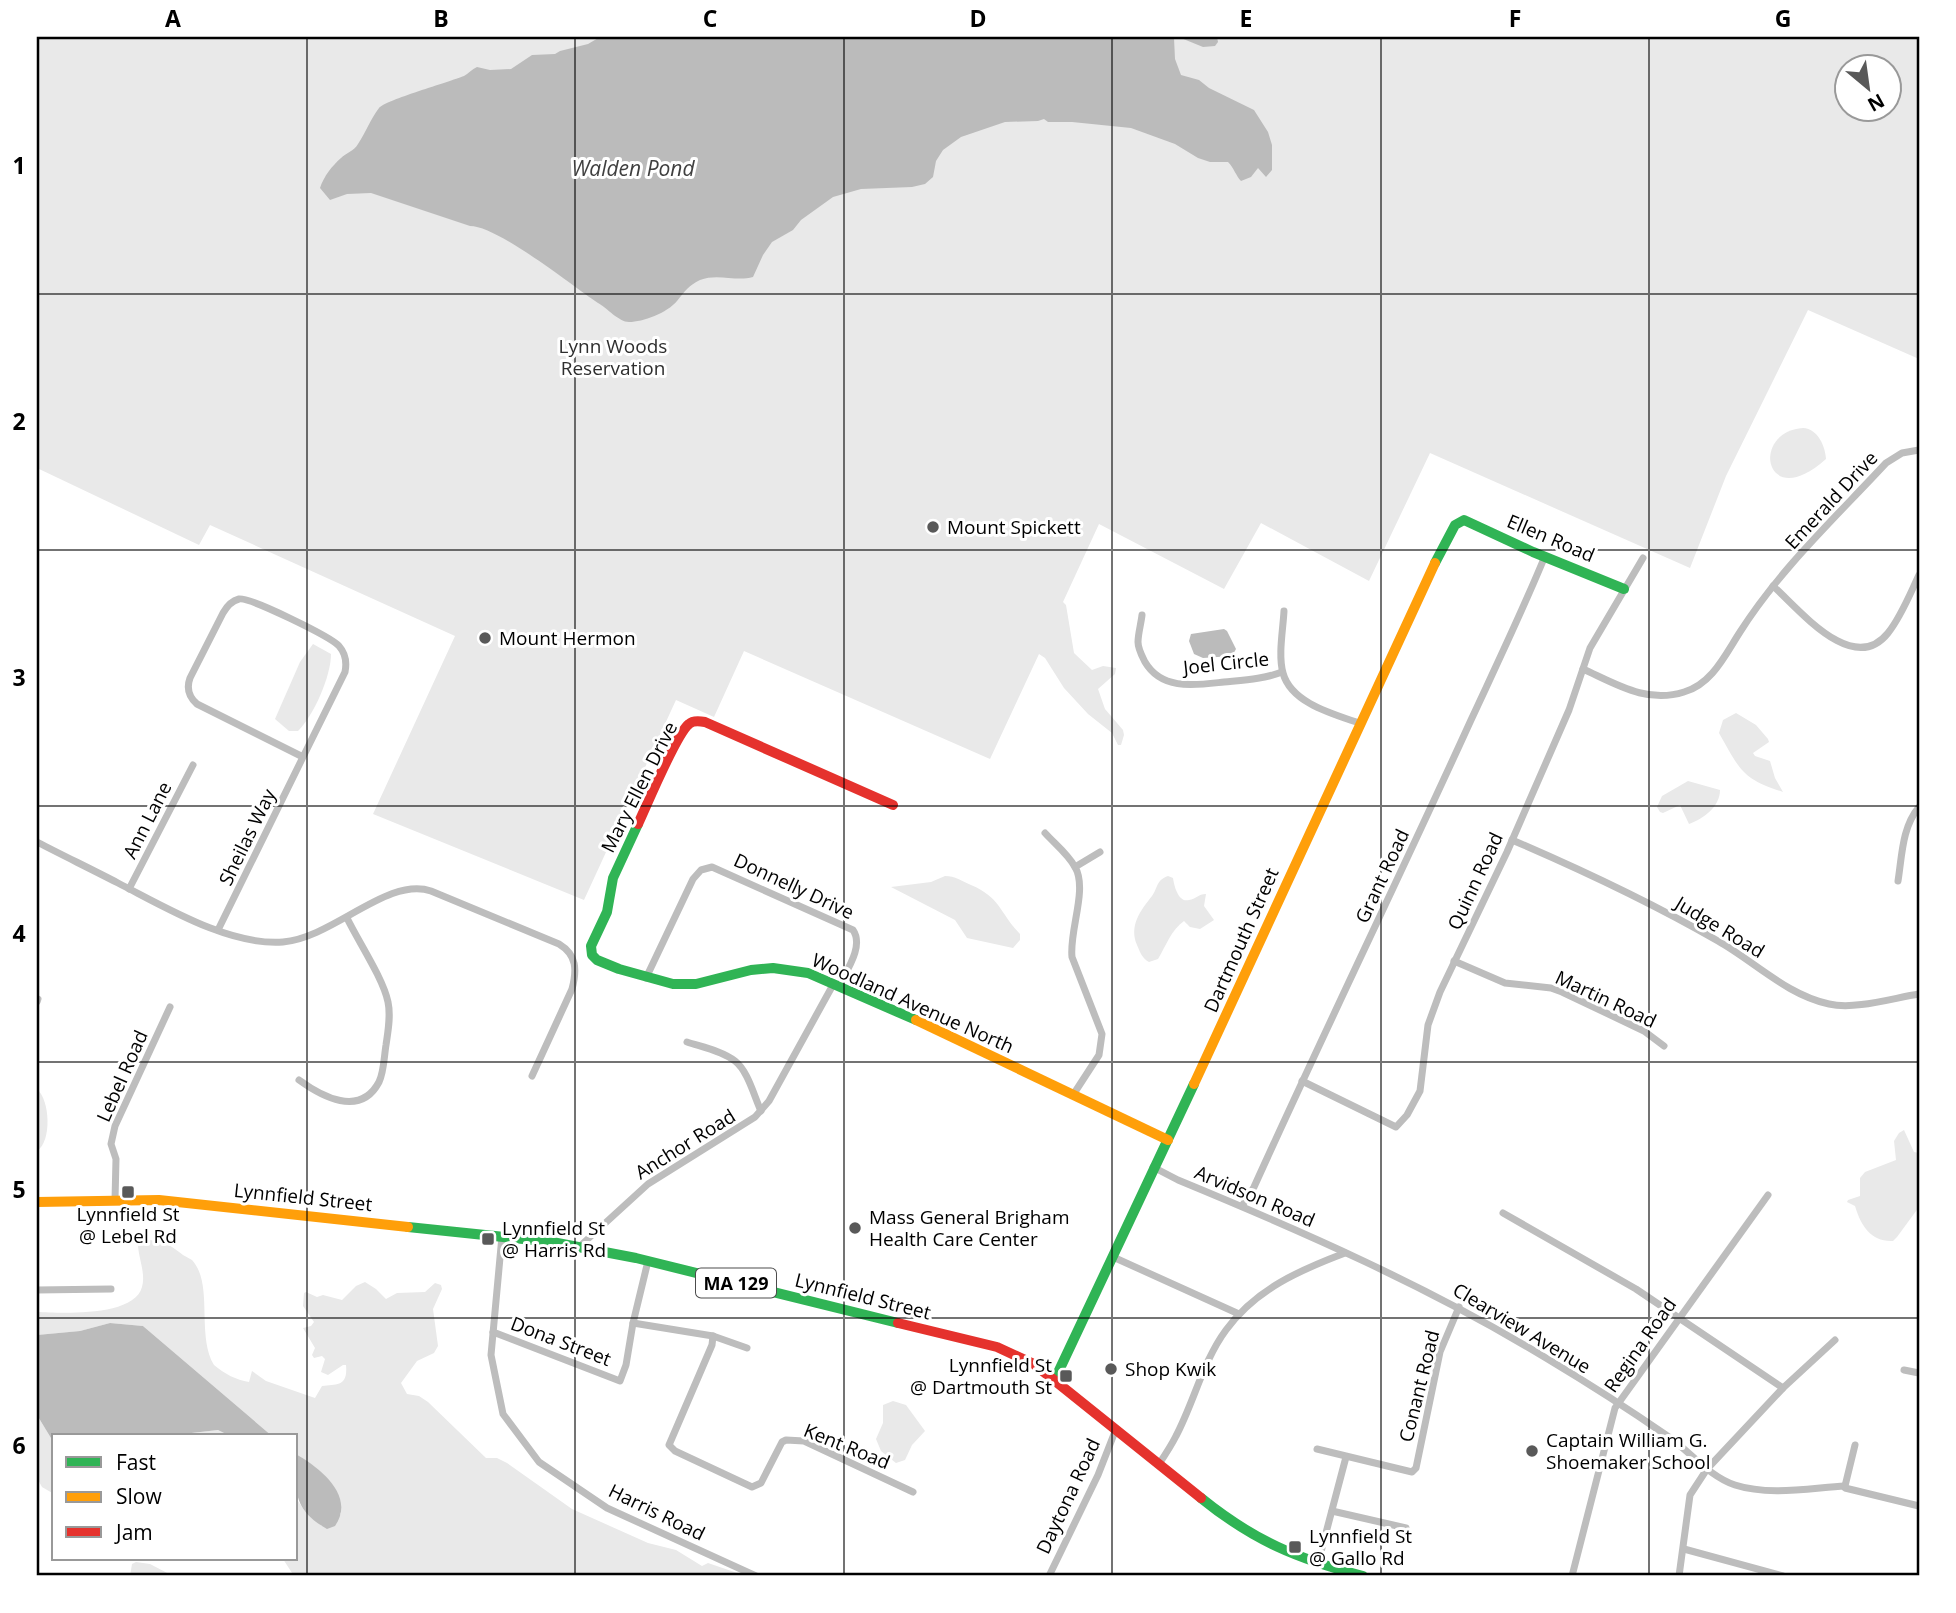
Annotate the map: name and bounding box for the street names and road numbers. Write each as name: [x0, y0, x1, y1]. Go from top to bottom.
street label: Emerald Drive: [1779, 445, 1883, 555]
street label: Ellen Road: [1503, 508, 1599, 568]
street label: Joel Circle: [1180, 646, 1270, 681]
street label: Mary Ellen Drive: [595, 717, 683, 857]
street label: Ann Lane: [117, 777, 177, 863]
street label: Sheilas Way: [212, 784, 282, 890]
street label: Grant Road: [1349, 825, 1415, 927]
street label: Quinn Road: [1441, 828, 1509, 934]
street label: Donnelly Drive: [730, 847, 858, 925]
street label: Dartmouth Street: [1197, 863, 1285, 1017]
street label: Judge Road: [1669, 889, 1769, 964]
street label: Woodland Avenue North: [808, 947, 1018, 1059]
street label: Martin Road: [1551, 964, 1661, 1034]
street label: Lebel Road: [90, 1026, 154, 1126]
street label: Anchor Road: [630, 1103, 740, 1185]
street label: Arvidson Road: [1191, 1159, 1319, 1233]
street label: Lynnfield Street: [233, 1177, 374, 1217]
street label: Lynnfield Street: [792, 1267, 934, 1325]
road number: MA 129: [696, 1268, 776, 1298]
street label: Clearview Avenue: [1448, 1277, 1596, 1379]
street label: Regina Road: [1598, 1292, 1682, 1398]
street label: Dona Street: [507, 1310, 615, 1372]
street label: Conant Road: [1393, 1327, 1445, 1445]
street label: Kent Road: [800, 1417, 894, 1475]
street label: Daytona Road: [1030, 1434, 1106, 1558]
street label: Harris Road: [604, 1477, 710, 1547]

